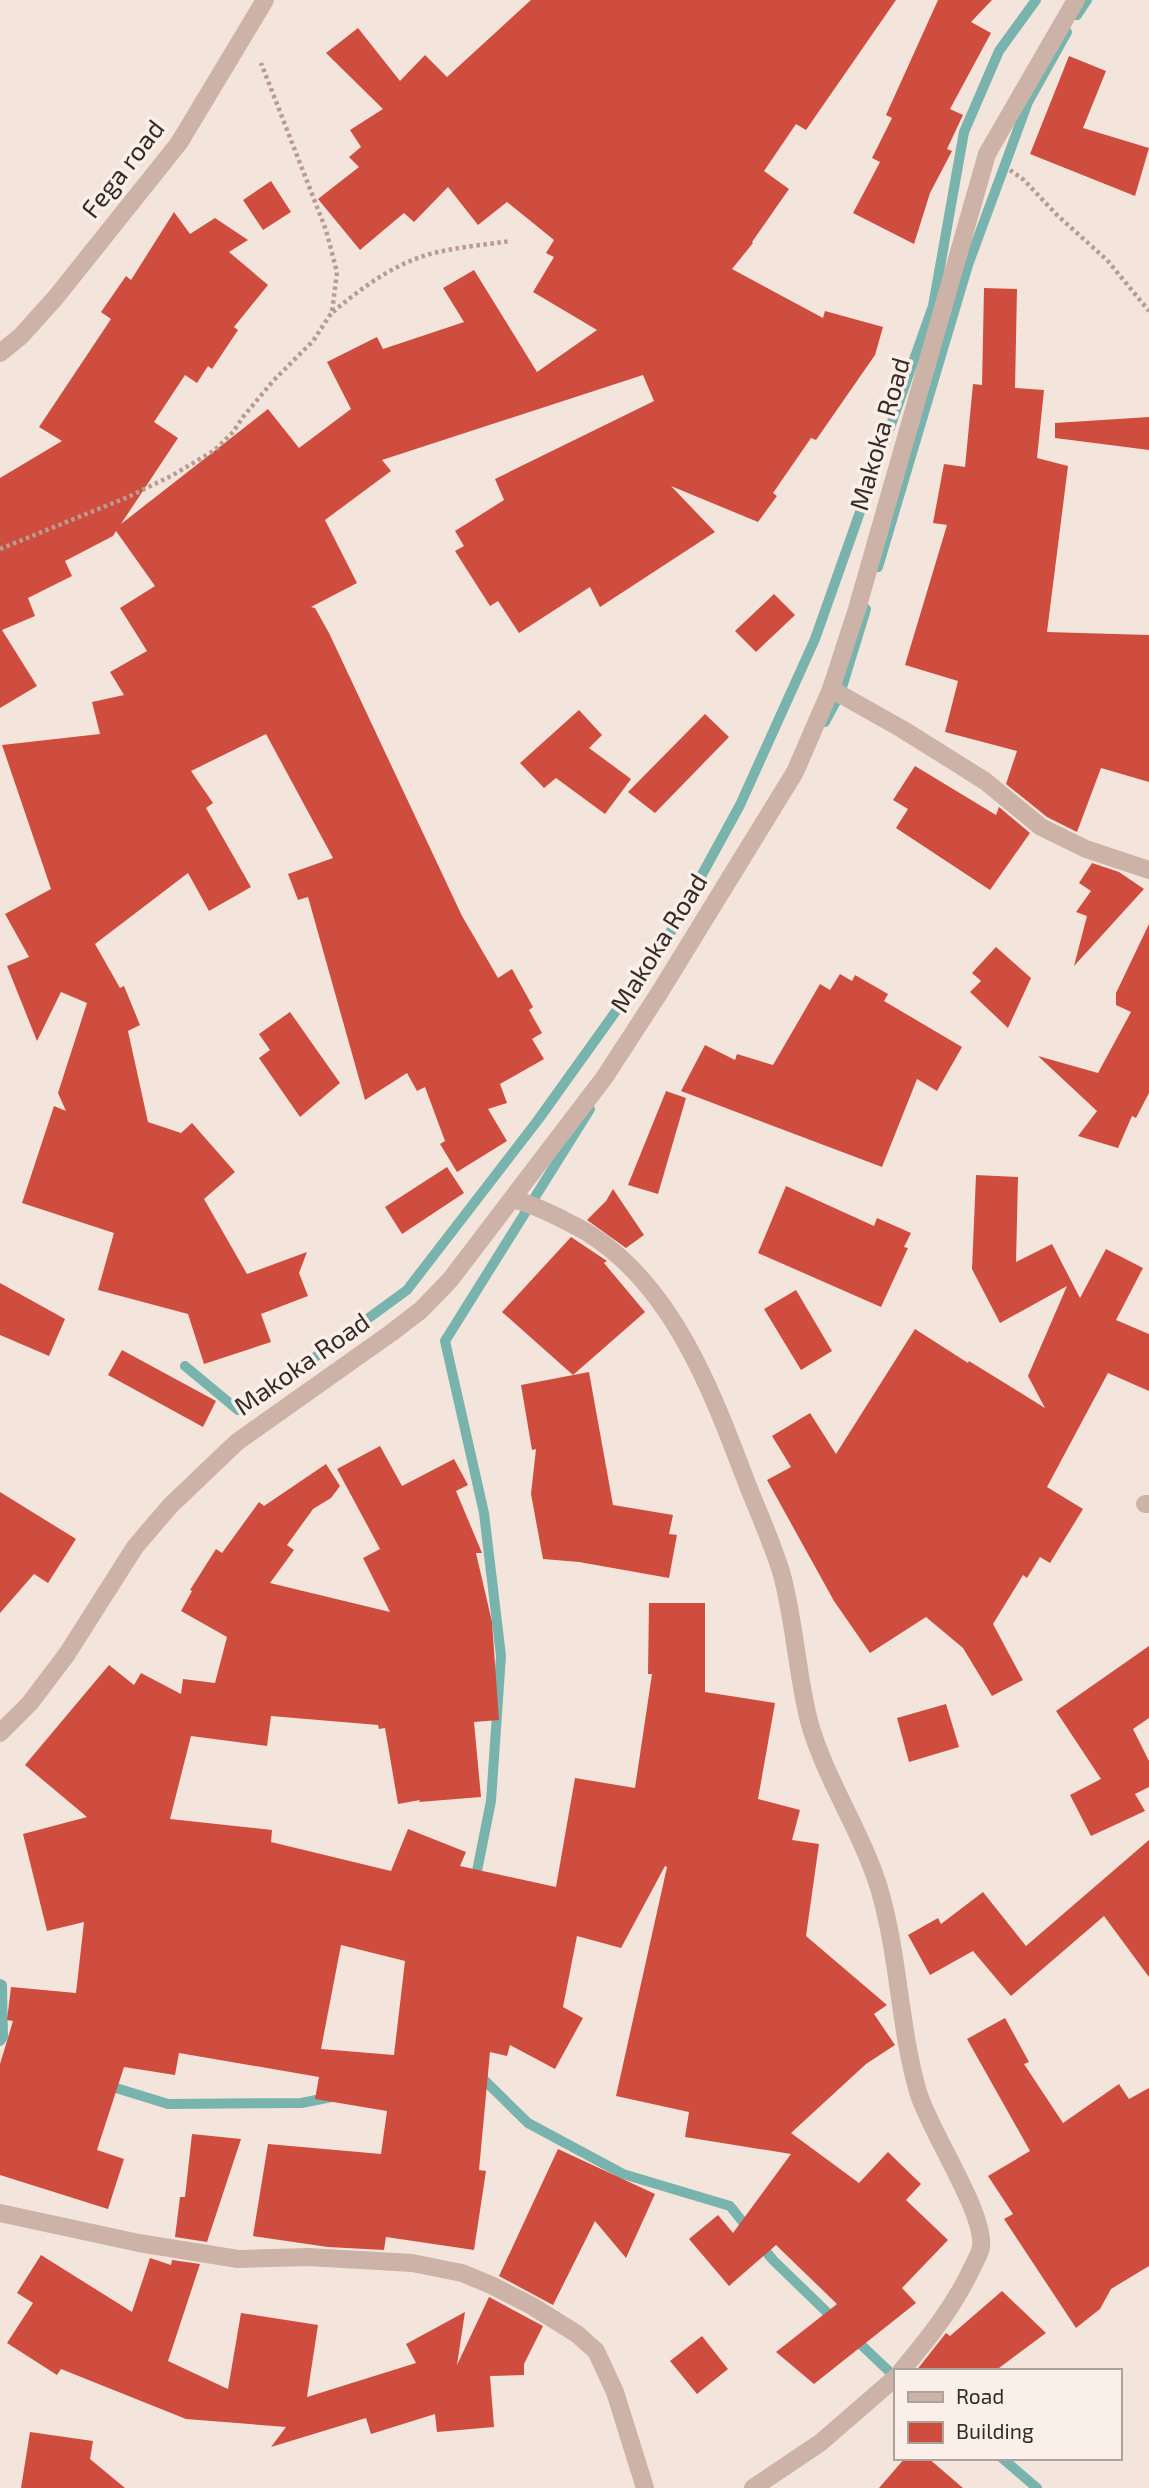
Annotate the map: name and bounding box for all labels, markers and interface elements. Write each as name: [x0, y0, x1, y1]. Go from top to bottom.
street label: Fega road: [74, 113, 170, 223]
street label: Makoka Road: [842, 353, 915, 514]
street label: Makoka Road: [603, 867, 713, 1017]
street label: Makoka Road: [228, 1305, 375, 1421]
legend: [894, 2369, 1121, 2460]
text: Road: [956, 2383, 1004, 2408]
text: Building: [956, 2418, 1034, 2443]

